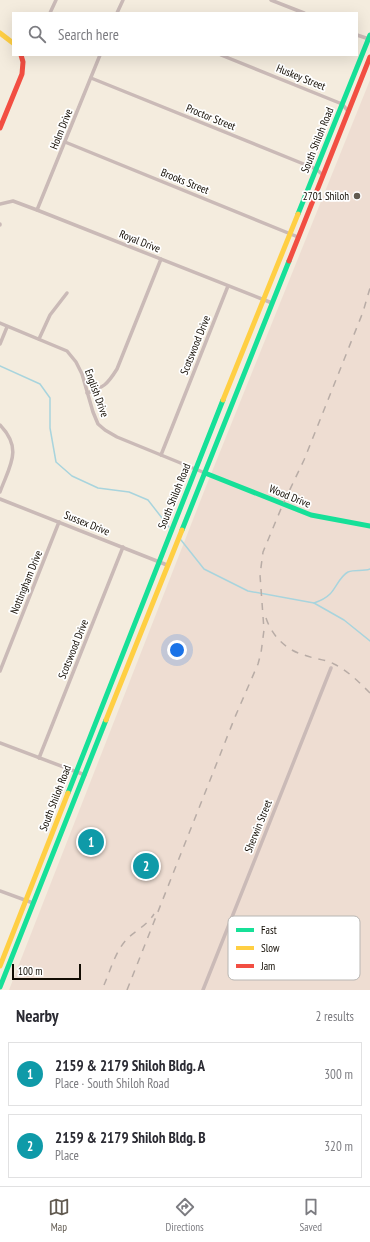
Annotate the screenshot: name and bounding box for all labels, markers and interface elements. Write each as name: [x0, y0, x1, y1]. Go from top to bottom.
search box: [12, 12, 358, 56]
icon: search: [26, 23, 48, 45]
text: Search here: [58, 25, 119, 44]
street label: Huskey Street: [274, 61, 328, 93]
street label: Proctor Street: [184, 101, 238, 133]
street label: South Shiloh Road: [297, 105, 337, 175]
street label: Holm Drive: [47, 106, 76, 151]
street label: Brooks Street: [159, 165, 211, 197]
place label: 2701 Shiloh: [303, 189, 349, 203]
marker: 2701 Shiloh: [352, 191, 362, 201]
street label: Royal Drive: [117, 226, 163, 256]
street label: Scotswood Drive: [177, 313, 213, 377]
street label: English Drive: [82, 367, 112, 419]
street label: South Shiloh Road: [154, 461, 194, 531]
street label: Wood Drive: [267, 481, 313, 511]
street label: Sussex Drive: [62, 508, 112, 539]
street label: Nottingham Drive: [7, 548, 45, 616]
street label: Scotswood Drive: [55, 617, 91, 681]
your location: [167, 640, 187, 660]
street label: South Shiloh Road: [36, 763, 74, 833]
street label: Sherwin Street: [241, 797, 275, 855]
pin: 1: [78, 827, 104, 857]
pin: 2: [133, 851, 159, 881]
legend: [228, 916, 360, 980]
text: Fast: [261, 923, 277, 937]
text: Slow: [261, 941, 280, 955]
text: Jam: [260, 959, 275, 973]
scale bar: [12, 962, 81, 981]
text: 100 m: [18, 964, 42, 978]
text: Nearby: [16, 1005, 59, 1027]
text: 2 results: [315, 1008, 354, 1025]
text: 2159 & 2179 Shiloh Bldg. A: [55, 1056, 205, 1075]
text: 1: [27, 1066, 33, 1083]
text: 300 m: [324, 1066, 353, 1083]
text: Place · South Shiloh Road: [55, 1075, 169, 1092]
text: 2159 & 2179 Shiloh Bldg. B: [55, 1128, 205, 1147]
text: 2: [27, 1138, 33, 1155]
text: 320 m: [324, 1138, 353, 1155]
text: Place: [55, 1147, 79, 1164]
tab: Map: [48, 1196, 70, 1234]
tab: Directions: [166, 1196, 204, 1234]
tab: Saved: [299, 1196, 322, 1234]

